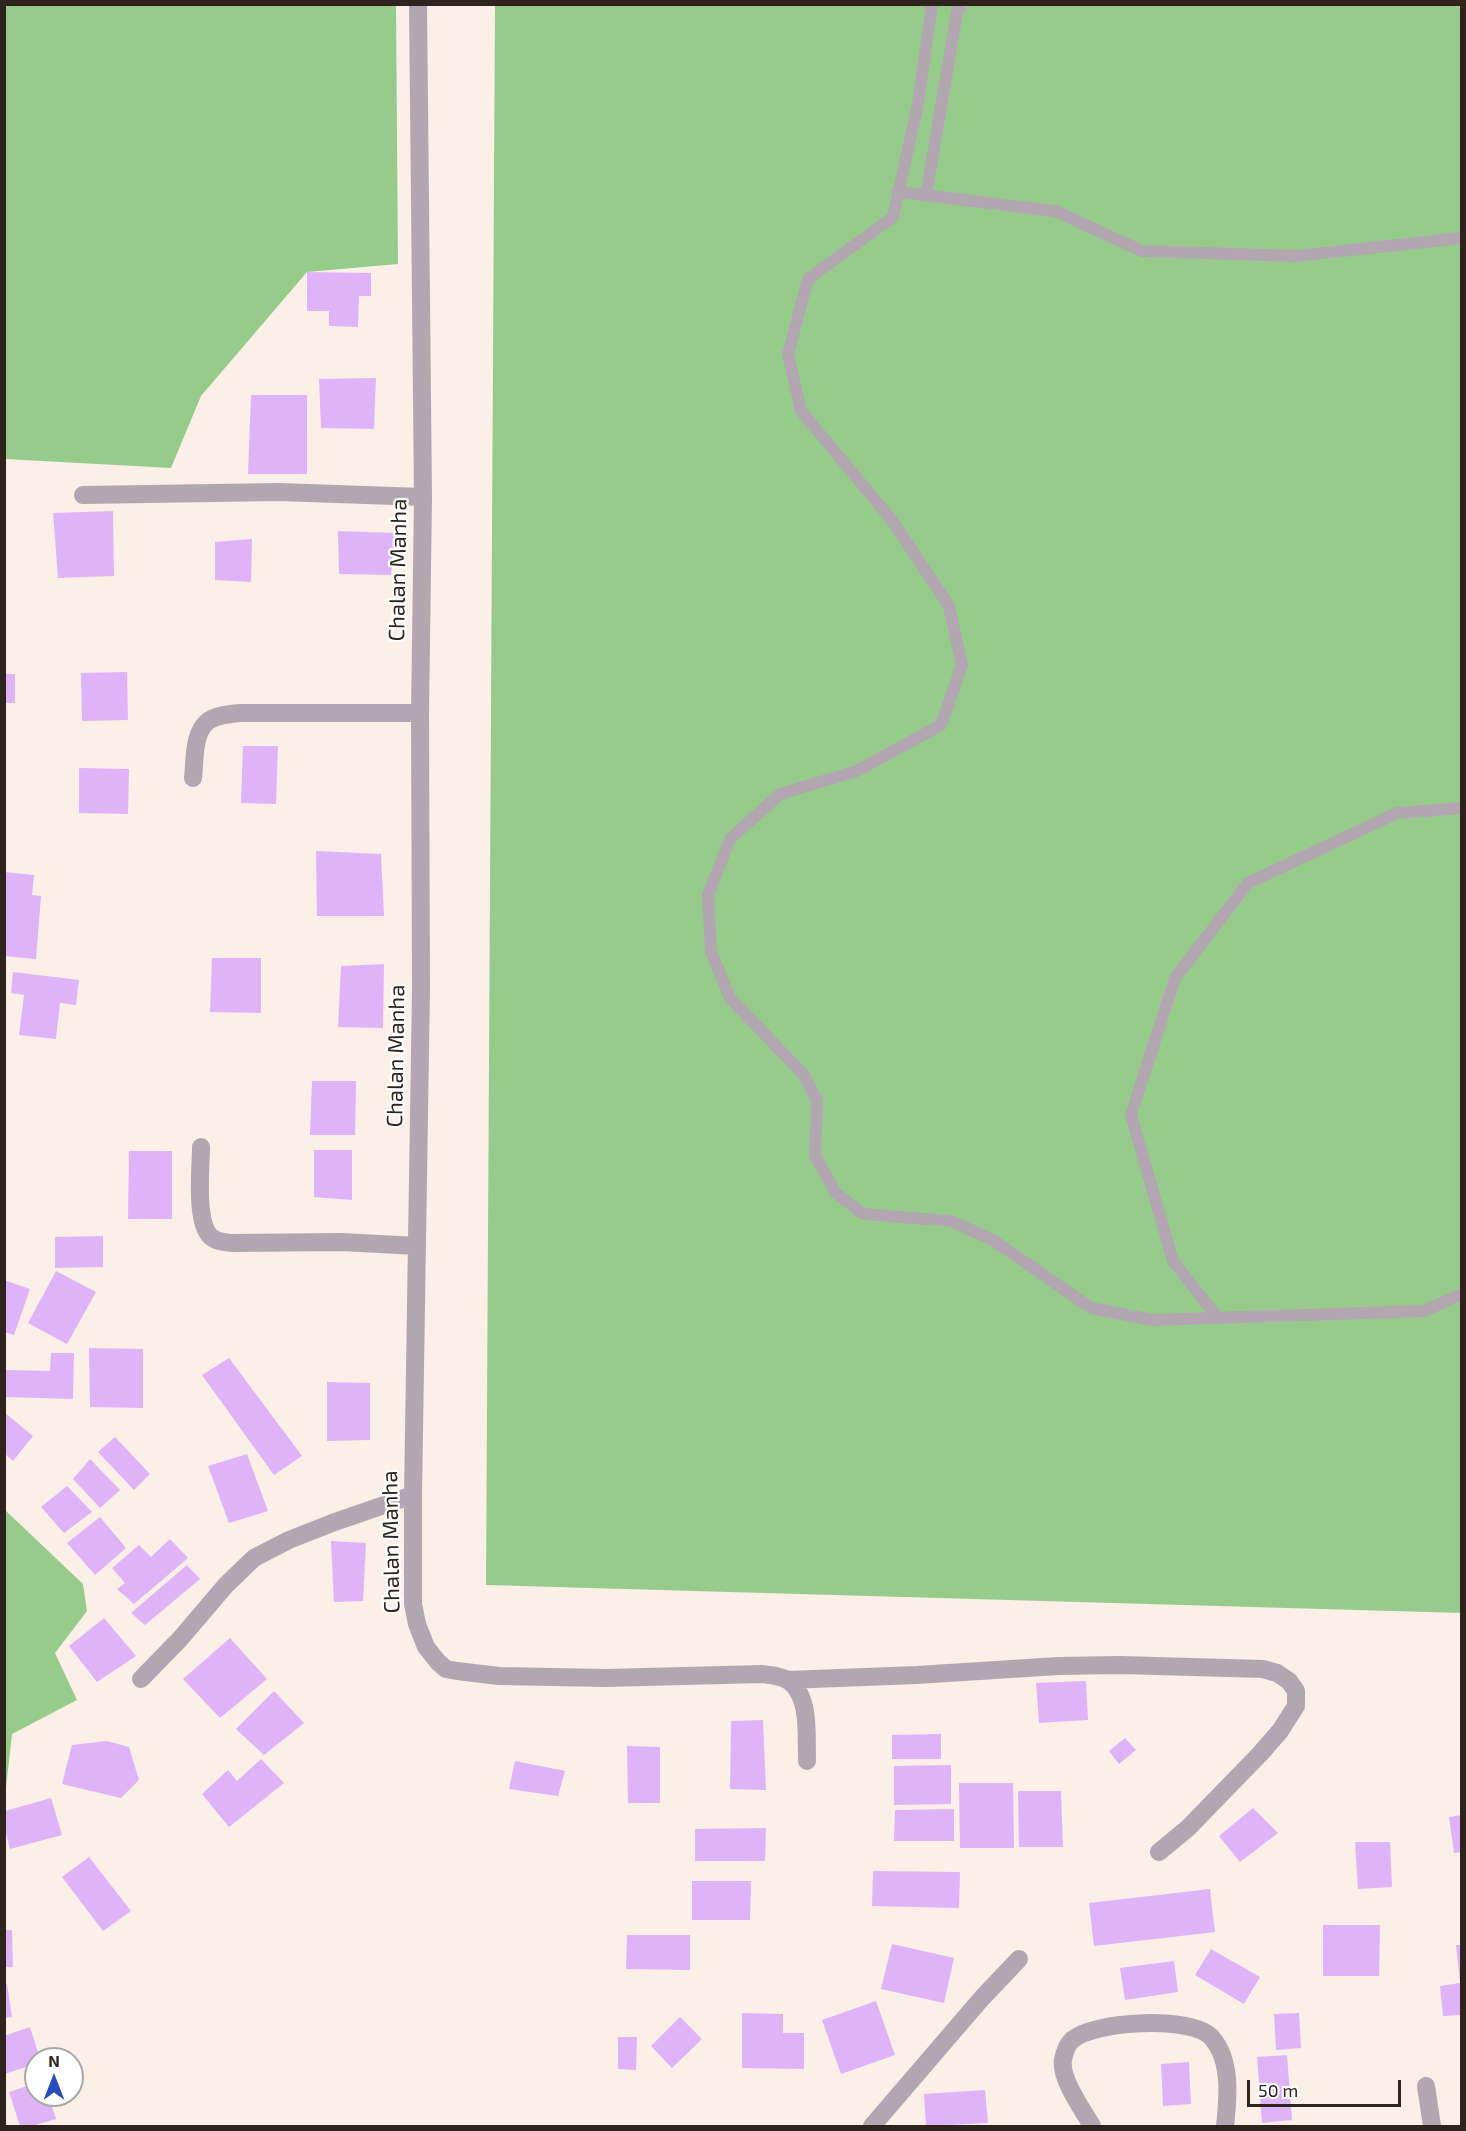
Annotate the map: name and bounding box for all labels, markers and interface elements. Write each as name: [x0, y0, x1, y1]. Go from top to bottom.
street label: Chalan Manha: [384, 498, 412, 642]
street label: Chalan Manha: [382, 984, 410, 1128]
street label: Chalan Manha: [377, 1470, 405, 1614]
north arrow: [24, 2047, 84, 2107]
text: N: [48, 2051, 60, 2070]
scale bar: [1250, 2068, 1404, 2106]
text: 50 m: [1258, 2079, 1298, 2101]

